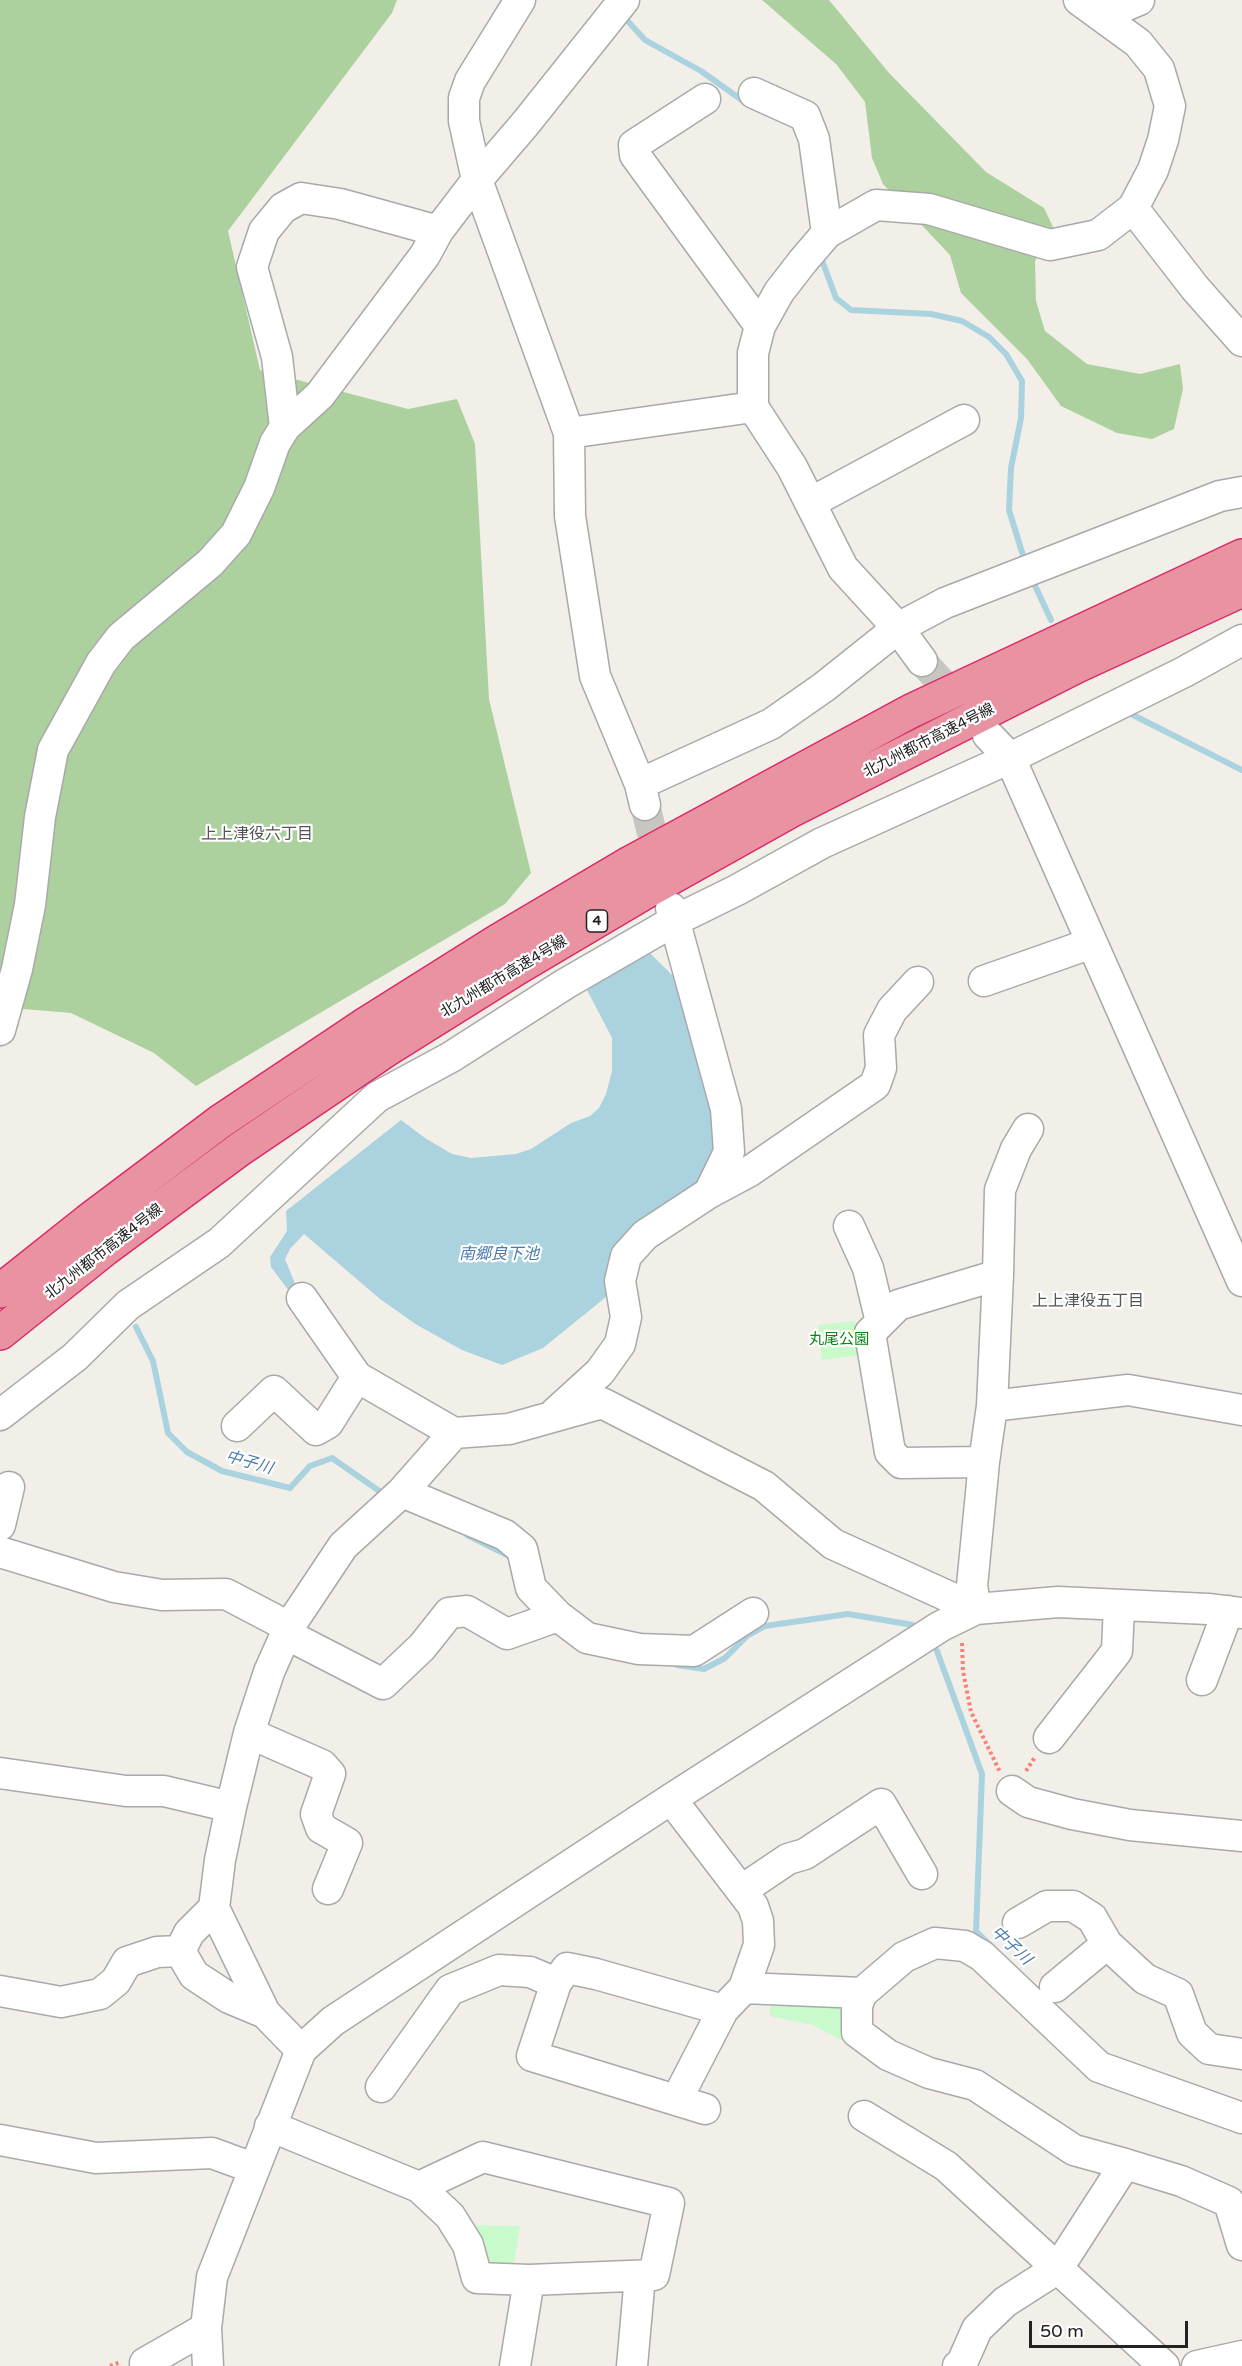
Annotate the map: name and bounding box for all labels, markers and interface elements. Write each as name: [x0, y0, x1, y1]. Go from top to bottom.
street label: 北九州都市高速4号線: [861, 700, 997, 782]
district label: 上上津役六丁目: [201, 825, 313, 845]
road number: 4: [586, 910, 608, 932]
street label: 北九州都市高速4号線: [437, 932, 571, 1022]
street label: 北九州都市高速4号線: [42, 1200, 166, 1304]
water label: 南郷良下池: [459, 1245, 539, 1265]
district label: 上上津役五丁目: [1032, 1292, 1144, 1312]
park label: 丸尾公園: [809, 1331, 869, 1349]
water label: 中子川: [223, 1447, 275, 1479]
water label: 中子川: [987, 1923, 1035, 1969]
scale bar: [1032, 2309, 1191, 2347]
text: 50 m: [1040, 2320, 1084, 2342]

